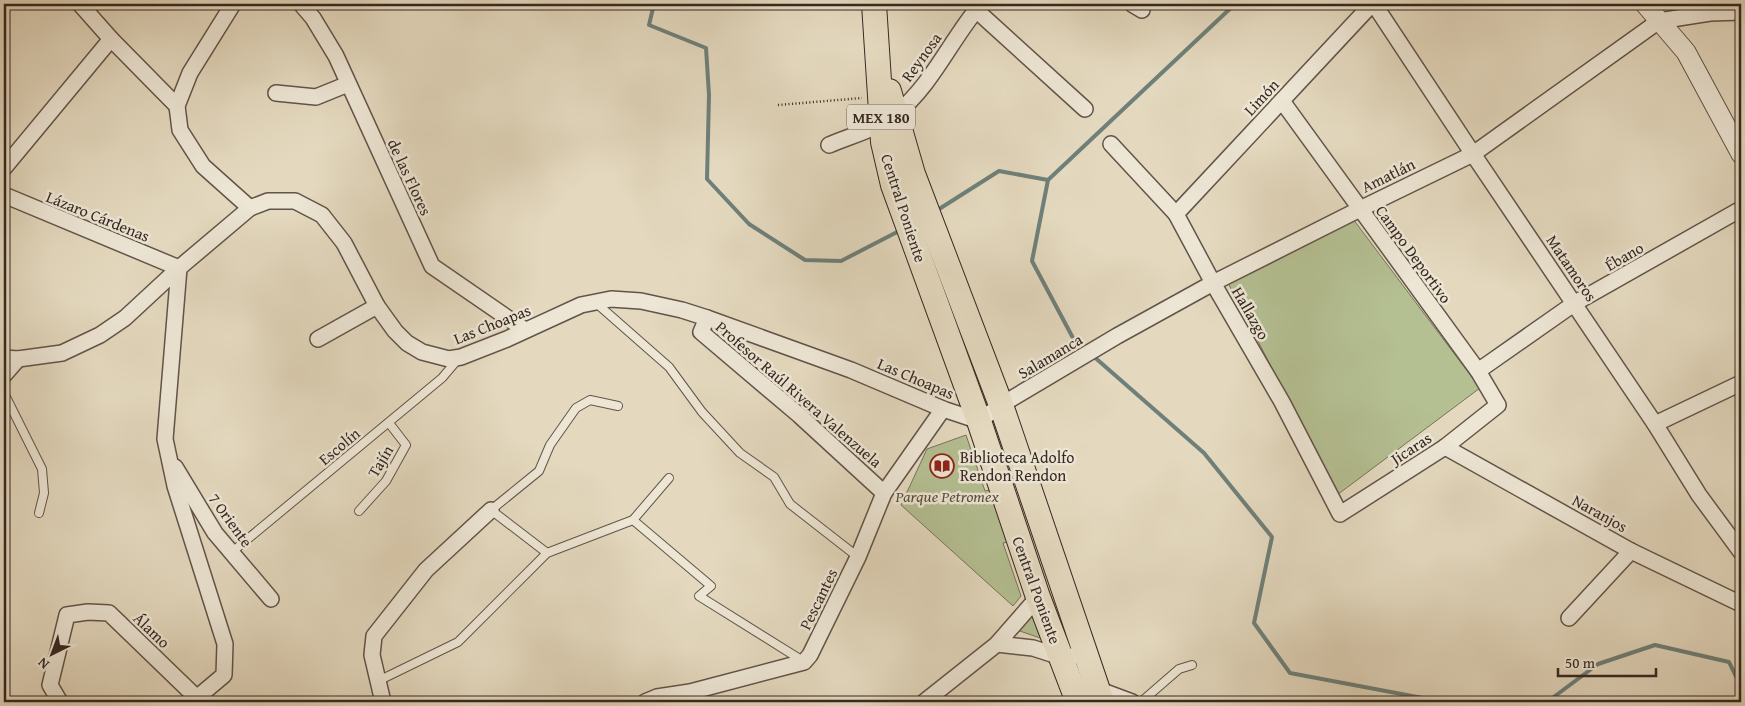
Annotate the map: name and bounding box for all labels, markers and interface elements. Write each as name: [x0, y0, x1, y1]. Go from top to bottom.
street label: Reynosa: [895, 27, 947, 87]
street label: Limón: [1238, 73, 1284, 121]
road number: MEX 180: [847, 104, 915, 130]
street label: de las Flores: [382, 135, 438, 219]
street label: Central Poniente: [875, 151, 933, 265]
street label: Amatlán: [1357, 152, 1419, 198]
street label: Lázaro Cárdenas: [43, 184, 153, 248]
street label: Campo Deportivo: [1370, 200, 1458, 308]
street label: Matamoros: [1541, 230, 1603, 306]
street label: Ébano: [1600, 235, 1648, 277]
street label: Hallazgo: [1226, 282, 1276, 344]
street label: Las Choapas: [450, 298, 534, 350]
street label: Profesor Raúl Rivera Valenzuela: [711, 315, 888, 473]
street label: Salamanca: [1013, 327, 1087, 385]
street label: Las Choapas: [874, 351, 958, 405]
street label: Escolín: [313, 421, 365, 471]
street label: Jicaras: [1384, 426, 1436, 471]
street label: Tajín: [361, 440, 399, 482]
place label: Biblioteca Adolfo Rendon Rendon: [960, 445, 1075, 487]
library icon: Biblioteca Adolfo Rendon Rendon: [929, 453, 955, 479]
park label: Parque Petromex: [894, 484, 999, 508]
street label: 7 Oriente: [203, 488, 259, 552]
street label: Naranjos: [1568, 488, 1632, 538]
street label: Central Poniente: [1006, 533, 1068, 647]
street label: Pescantes: [793, 564, 843, 634]
street label: Álamo: [128, 606, 176, 654]
north arrow: [28, 628, 78, 678]
scale bar: [1558, 646, 1655, 678]
text: 50 m: [1565, 652, 1596, 673]
text: N: [33, 653, 53, 674]

